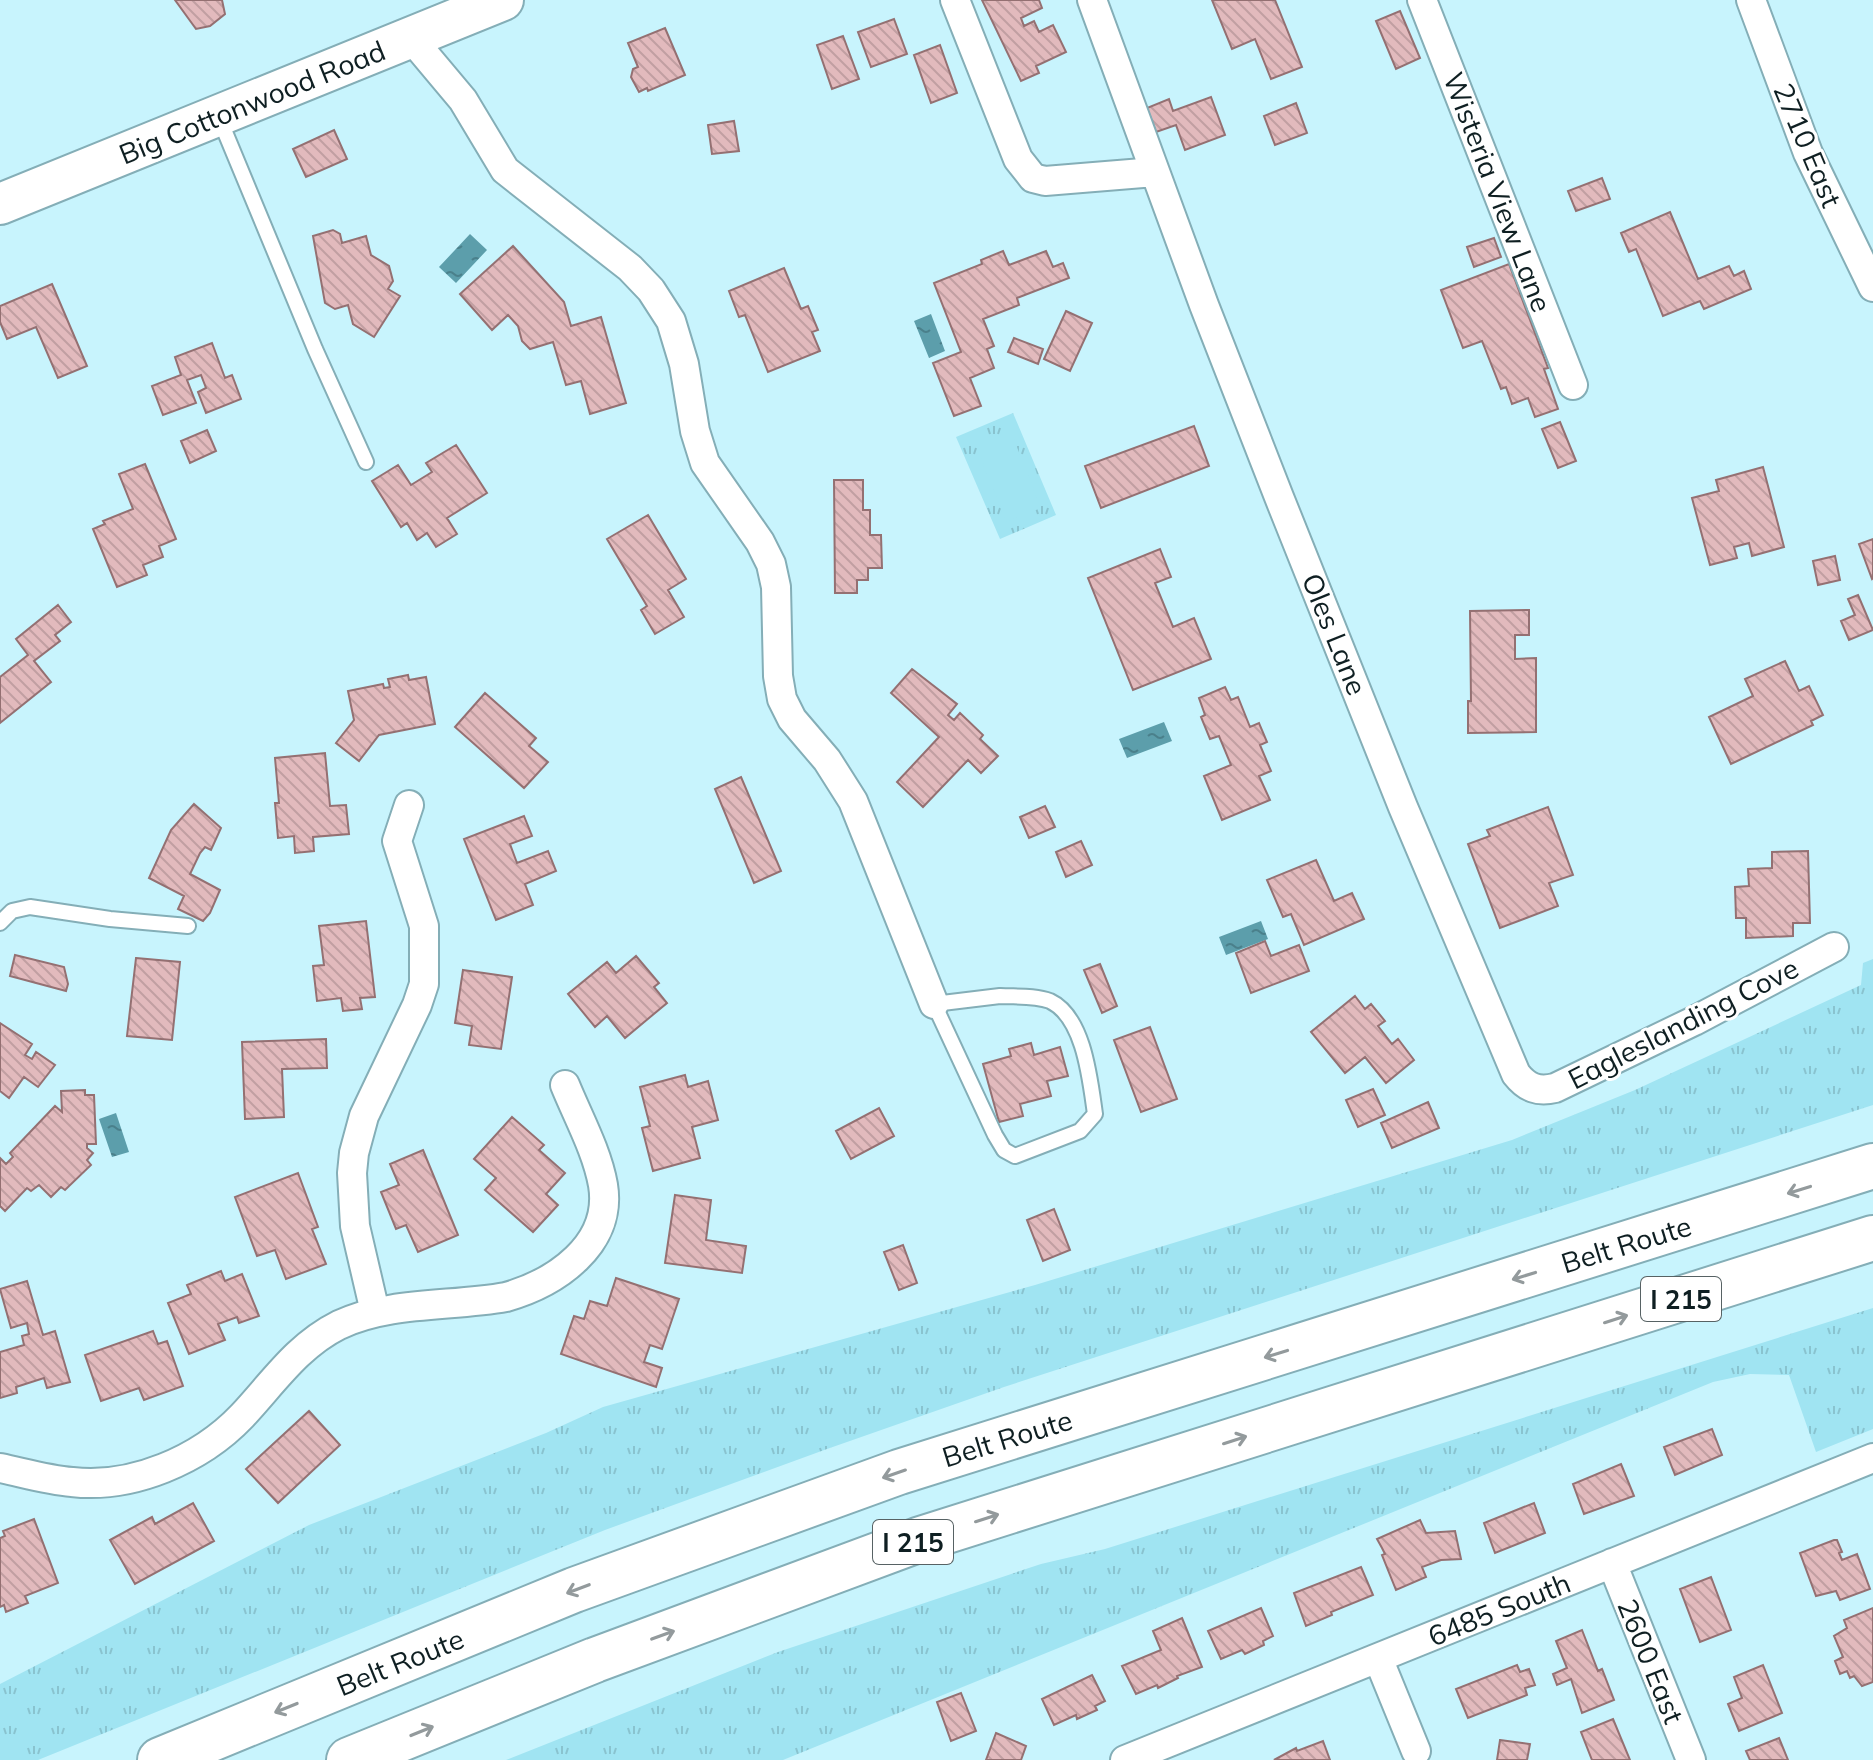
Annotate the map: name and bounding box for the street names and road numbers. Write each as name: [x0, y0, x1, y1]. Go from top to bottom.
street label: Big Cottonwood Road: [114, 33, 390, 171]
street label: Wisteria View Lane: [1436, 67, 1560, 317]
street label: 2710 East: [1766, 78, 1850, 212]
street label: Oles Lane: [1295, 568, 1375, 700]
street label: Eagleslanding Cove: [1562, 950, 1804, 1096]
street label: Belt Route: [1557, 1208, 1695, 1280]
road number: I 215: [1641, 1277, 1721, 1321]
street label: Belt Route: [938, 1402, 1076, 1474]
road number: I 215: [873, 1520, 953, 1564]
street label: 6485 South: [1423, 1565, 1575, 1653]
street label: 2600 East: [1610, 1594, 1692, 1729]
street label: Belt Route: [331, 1621, 469, 1703]

